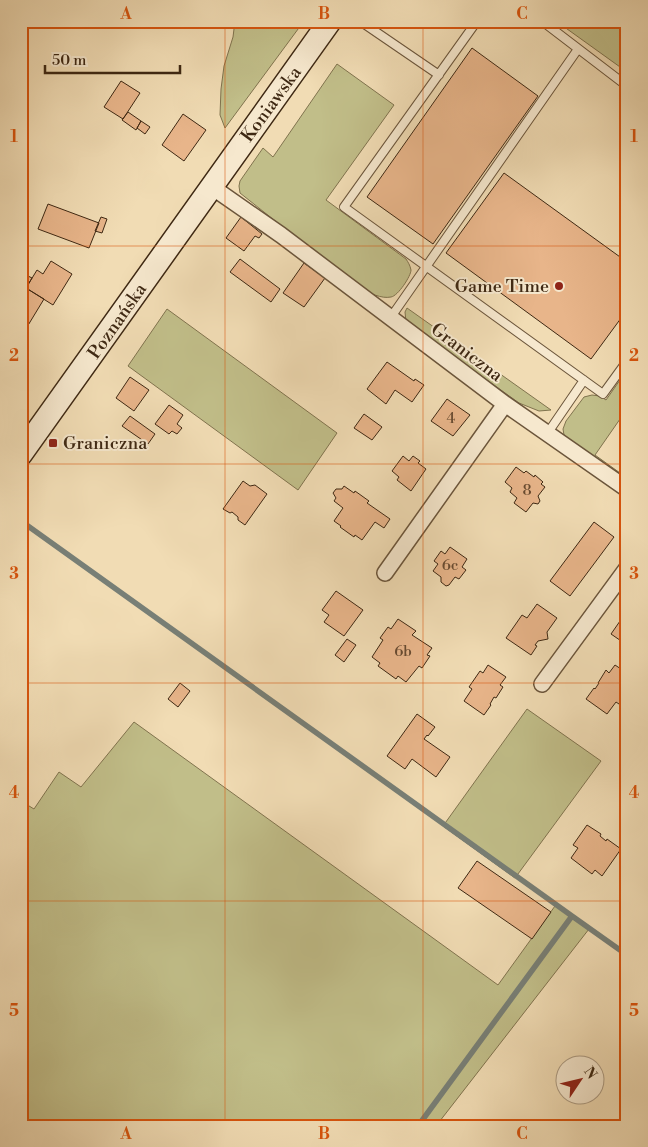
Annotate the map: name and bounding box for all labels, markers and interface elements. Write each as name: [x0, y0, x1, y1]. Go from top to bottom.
text: A: [119, 4, 132, 24]
text: B: [318, 4, 330, 24]
text: C: [516, 4, 528, 24]
scale bar: [45, 42, 180, 74]
text: 50 m: [52, 51, 86, 70]
street label: Koniawska: [236, 61, 307, 147]
text: 1: [10, 127, 18, 147]
text: 1: [630, 127, 638, 147]
place label: Game Time: [455, 275, 549, 298]
street label: Poznańska: [83, 278, 152, 364]
marker: Game Time: [553, 280, 565, 292]
street label: Graniczna: [426, 318, 508, 387]
text: 2: [9, 346, 19, 366]
text: 2: [629, 346, 639, 366]
house number: 4: [447, 409, 456, 428]
place label: Graniczna: [63, 432, 148, 455]
marker: Graniczna: [47, 437, 59, 449]
house number: 8: [522, 481, 532, 500]
house number: 6c: [442, 556, 458, 575]
text: 3: [9, 564, 19, 584]
text: 3: [629, 564, 639, 584]
house number: 6b: [394, 642, 412, 661]
text: 4: [9, 783, 20, 803]
text: 4: [629, 783, 640, 803]
text: 5: [9, 1001, 19, 1021]
text: 5: [629, 1001, 639, 1021]
north arrow: [556, 1054, 606, 1104]
text: N: [579, 1063, 600, 1083]
text: A: [119, 1124, 132, 1144]
text: B: [318, 1124, 330, 1144]
text: C: [516, 1124, 528, 1144]

